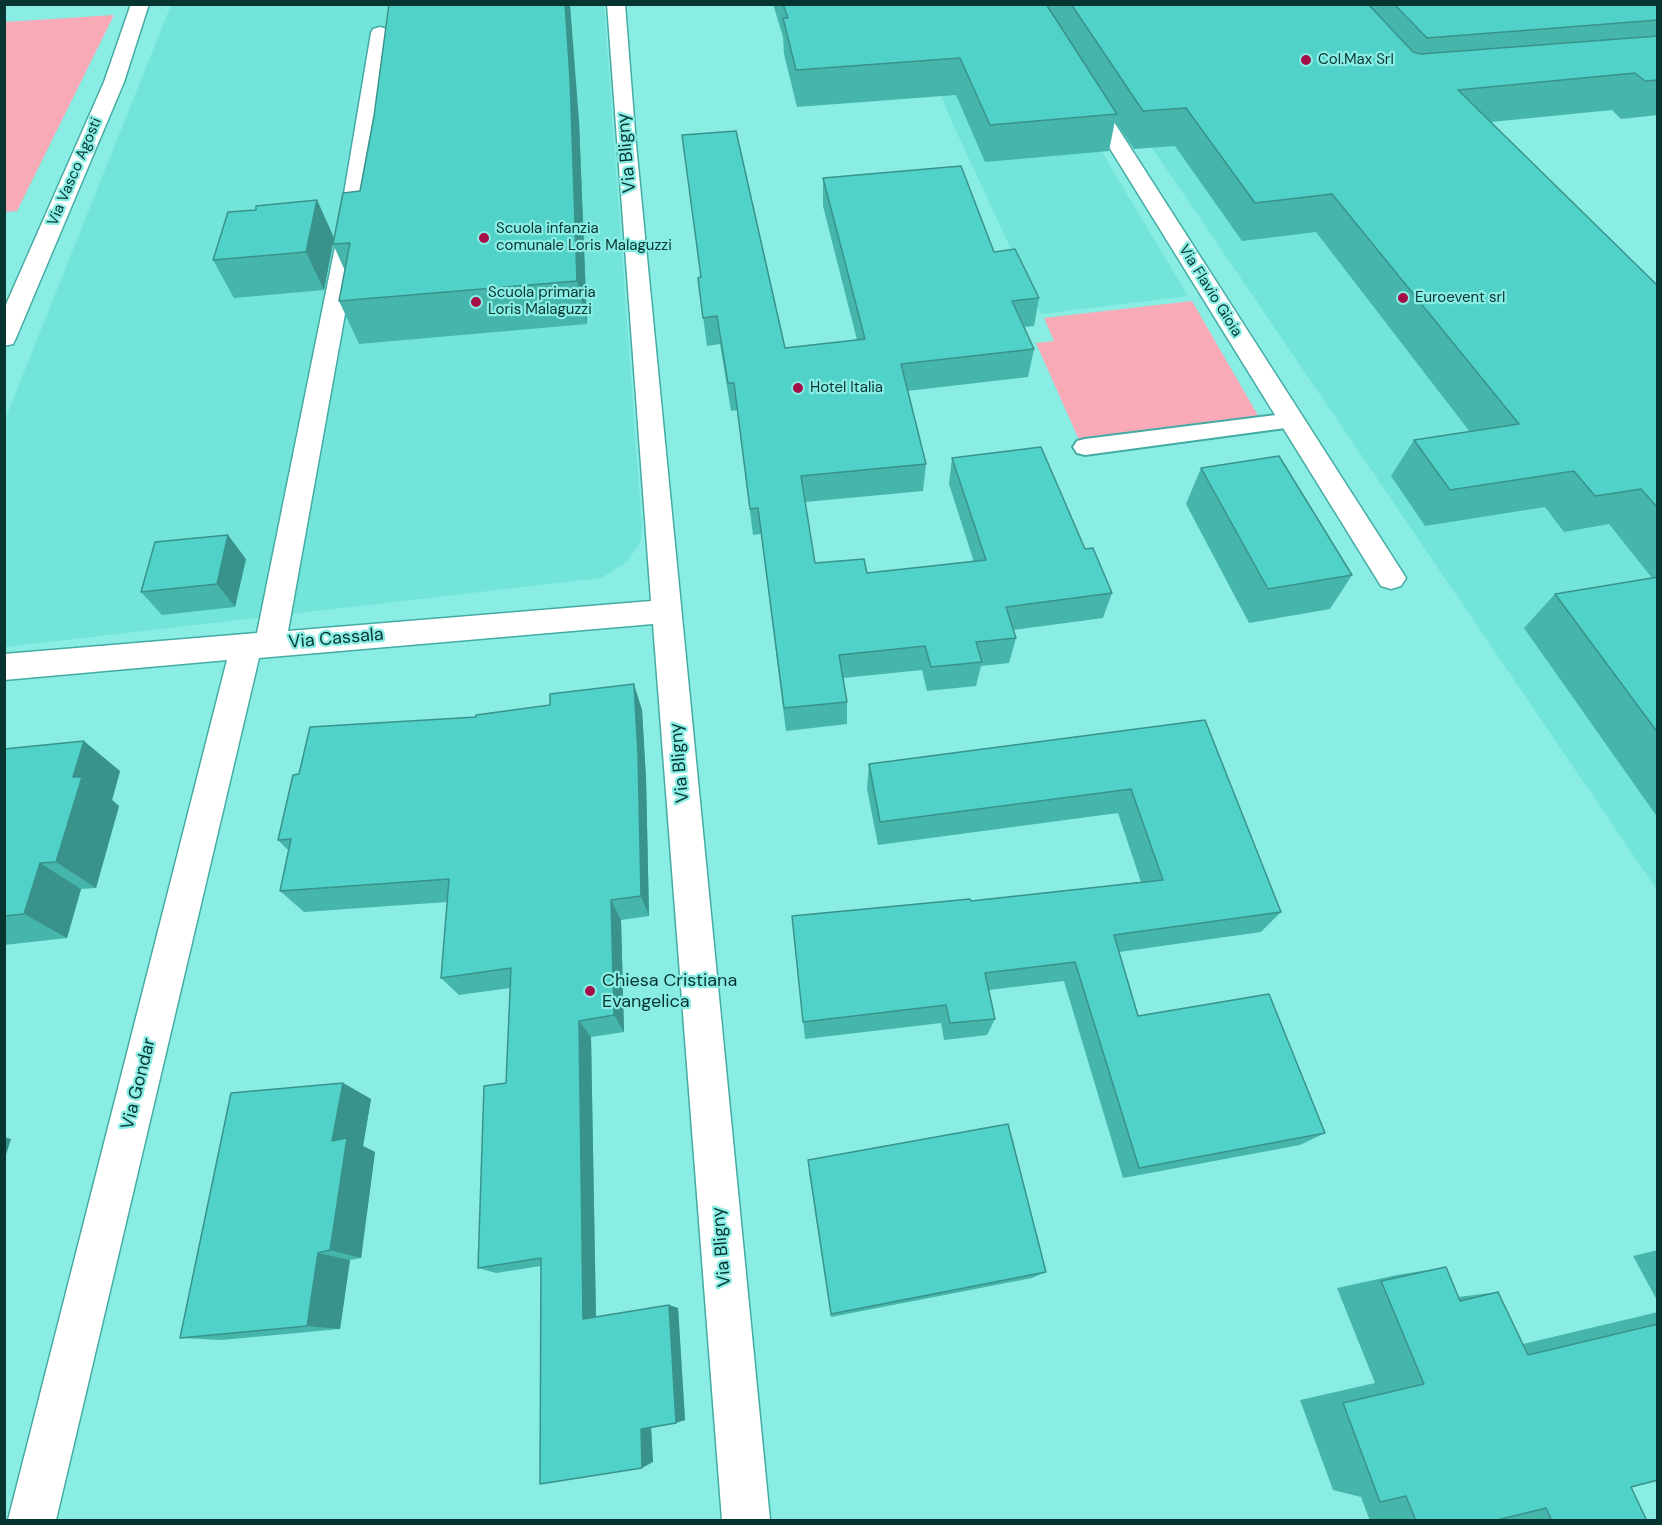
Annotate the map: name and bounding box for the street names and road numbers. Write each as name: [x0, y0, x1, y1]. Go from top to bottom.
street label: Via Bligny: [613, 112, 641, 194]
street label: Via Vasco Agosti: [44, 115, 106, 229]
street label: Via Flavio Gioia: [1175, 242, 1245, 340]
street label: Via Cassala: [288, 624, 384, 654]
street label: Via Bligny: [666, 722, 694, 804]
street label: Via Gondar: [117, 1036, 161, 1132]
street label: Via Bligny: [708, 1206, 736, 1288]

